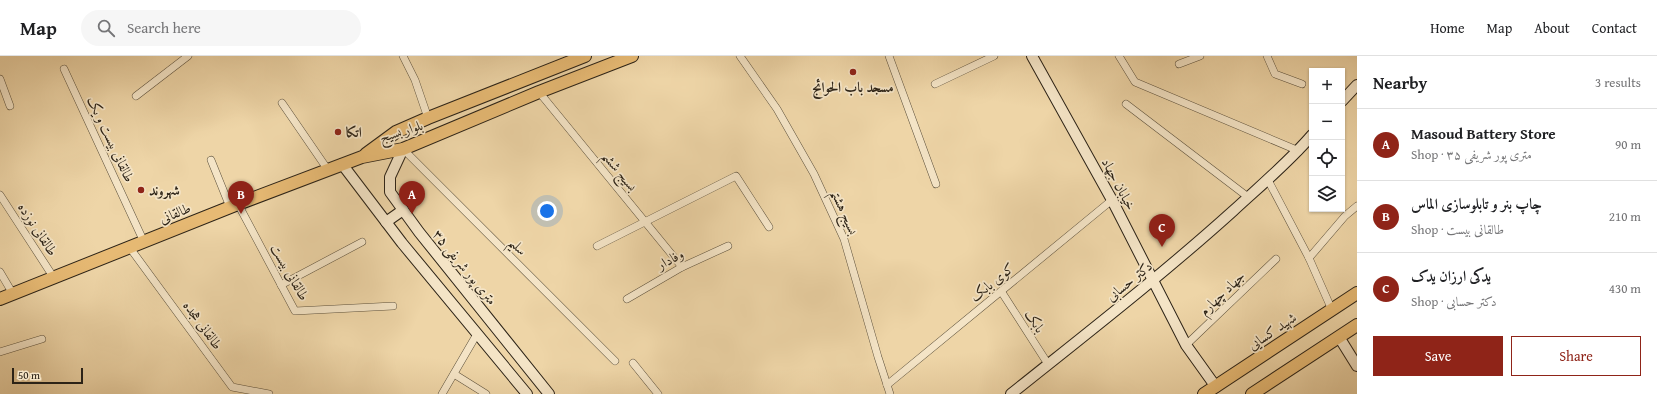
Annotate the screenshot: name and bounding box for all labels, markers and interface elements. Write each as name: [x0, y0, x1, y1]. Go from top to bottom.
search box: [81, 10, 361, 46]
text: Map: [20, 14, 57, 42]
icon: search: [95, 17, 117, 39]
text: Search here: [127, 17, 201, 38]
text: Home: [1430, 18, 1465, 38]
text: Map: [1487, 18, 1512, 38]
text: About: [1534, 18, 1570, 38]
text: Contact: [1592, 18, 1637, 38]
marker: مسجد باب الحوائج: [848, 67, 858, 77]
map controls: [1309, 68, 1345, 212]
button: +: [1309, 68, 1345, 104]
text: Nearby: [1373, 70, 1427, 95]
text: 3 results: [1595, 73, 1641, 92]
place label: مسجد باب الحوائج: [812, 77, 894, 99]
street label: طالقانی بیست و یک: [82, 93, 140, 185]
button: −: [1309, 104, 1345, 140]
street label: بلوار بسیج: [377, 115, 426, 150]
place label: اتکا: [346, 122, 362, 142]
text: Masoud Battery Store: [1411, 123, 1556, 144]
marker: اتکا: [333, 127, 343, 137]
text: A: [1382, 135, 1390, 154]
text: 90 m: [1615, 135, 1641, 154]
button: locate: [1309, 140, 1345, 176]
text: Shop · ۳۵ متری پور شریفی: [1411, 145, 1532, 164]
street label: بسیج ششم: [594, 147, 642, 198]
street label: خیابان جهاد: [1097, 154, 1141, 214]
button: layers: [1309, 176, 1345, 212]
place label: شهروند: [149, 180, 180, 200]
pin: B: [228, 181, 254, 214]
pin: A: [399, 181, 425, 214]
marker: شهروند: [136, 185, 146, 195]
street label: بسیج هشتم: [823, 186, 864, 239]
text: چاپ بنر و تابلوسازی الماس: [1411, 193, 1542, 214]
street label: طالقانی نوزده: [13, 198, 63, 260]
street label: طالقانی: [156, 198, 194, 228]
your location: [537, 201, 557, 221]
text: B: [1382, 207, 1390, 226]
text: 210 m: [1609, 207, 1641, 226]
pin: C: [1149, 214, 1175, 247]
text: Shop · طالقانی بیست: [1411, 220, 1504, 239]
street label: ۳۵ متری پور شریفی: [427, 225, 502, 310]
street label: سلیم: [502, 232, 532, 262]
street label: طالقانی بیست: [266, 240, 314, 304]
street label: وفادار: [651, 244, 687, 275]
street label: دکتر حسابی: [1102, 256, 1156, 306]
street label: کوی بابک: [965, 258, 1019, 306]
text: یدکی ارزان یدک: [1411, 265, 1491, 286]
street label: جهاد چهارم: [1195, 266, 1252, 322]
text: C: [1382, 279, 1390, 298]
text: 430 m: [1609, 279, 1641, 298]
text: Shop · دکتر حسابی: [1411, 292, 1497, 311]
street label: طالقانی هجده: [178, 296, 228, 354]
street label: بابک: [1020, 305, 1050, 337]
street label: شهید کسایی: [1244, 307, 1301, 355]
button: Save: [1373, 336, 1503, 376]
button: Share: [1511, 336, 1641, 376]
scale bar: [12, 366, 83, 385]
text: 50 m: [18, 367, 40, 383]

